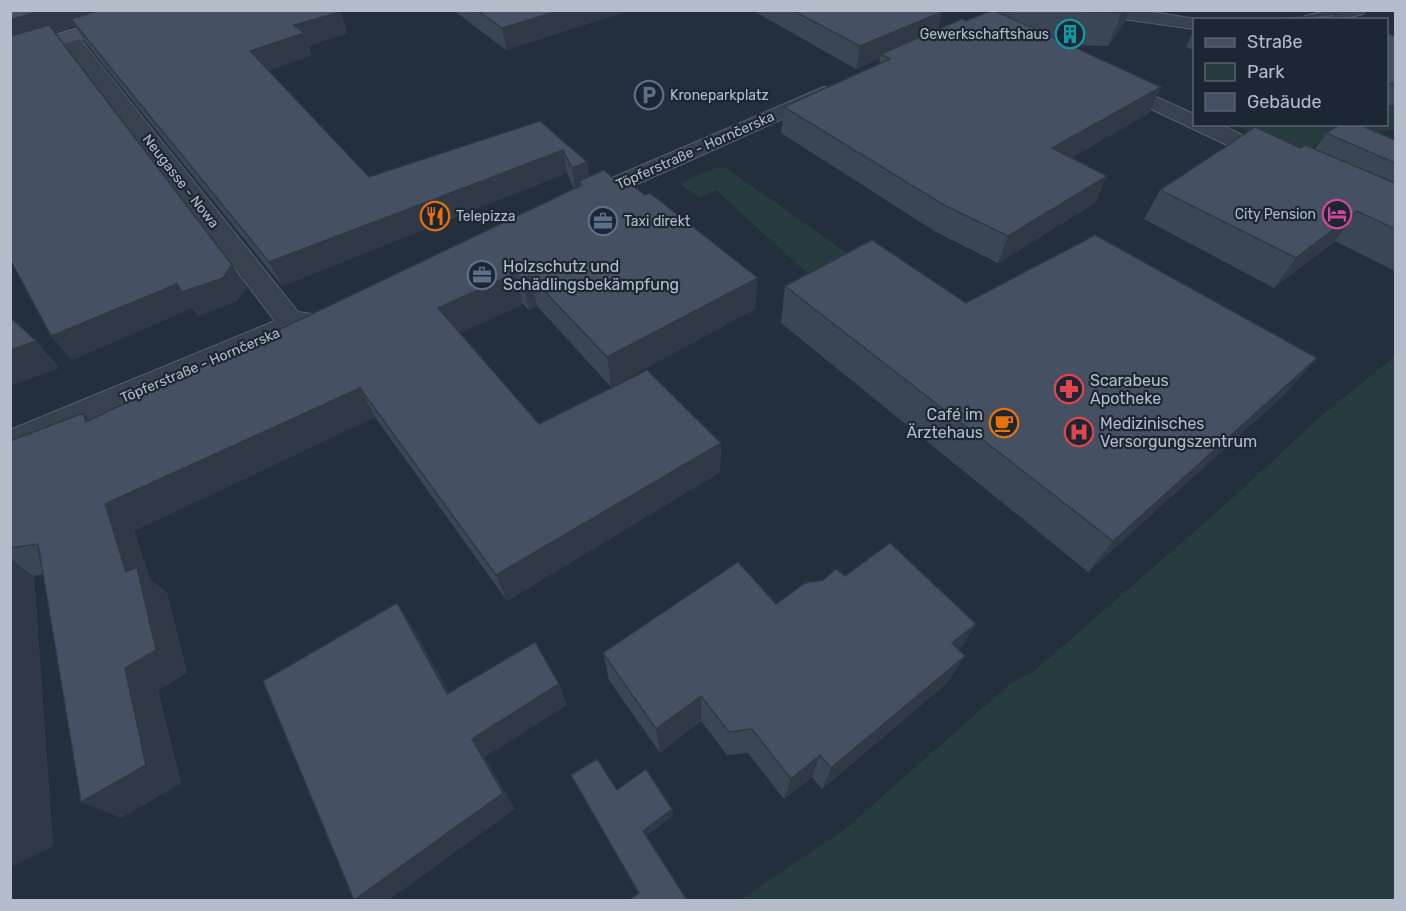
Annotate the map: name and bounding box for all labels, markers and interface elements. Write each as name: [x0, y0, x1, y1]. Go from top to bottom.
building icon: Gewerkschaftshaus: [1054, 18, 1086, 50]
legend: [1193, 18, 1388, 126]
place label: Gewerkschaftshaus: [920, 26, 1049, 43]
text: Straße: [1247, 31, 1303, 53]
text: Park: [1247, 61, 1285, 83]
parking icon: Kroneparkplatz: [633, 79, 665, 111]
place label: Kroneparkplatz: [670, 87, 769, 104]
text: Gebäude: [1247, 91, 1322, 113]
street label: Töpferstraße - Hornčerska: [613, 108, 777, 193]
street label: Neugasse - Nowa: [139, 131, 222, 232]
hotel icon: City Pension: [1321, 198, 1353, 230]
restaurant icon: Telepizza: [419, 200, 451, 232]
office icon: Taxi direkt: [587, 205, 619, 237]
place label: City Pension: [1235, 206, 1316, 223]
place label: Telepizza: [456, 208, 516, 225]
place label: Taxi direkt: [624, 213, 691, 230]
place label: Holzschutz und Schädlingsbekämpfung: [503, 257, 679, 294]
office icon: Holzschutz und Schädlingsbekämpfung: [466, 259, 498, 291]
street label: Töpferstraße - Hornčerska: [118, 324, 282, 407]
place label: Scarabeus Apotheke: [1090, 371, 1169, 408]
pharmacy icon: Scarabeus Apotheke: [1053, 373, 1085, 405]
place label: Café im Ärztehaus: [906, 405, 983, 442]
cafe icon: Café im Ärztehaus: [988, 407, 1020, 439]
place label: Medizinisches Versorgungszentrum: [1100, 414, 1257, 451]
hospital icon: Medizinisches Versorgungszentrum: [1063, 416, 1095, 448]

